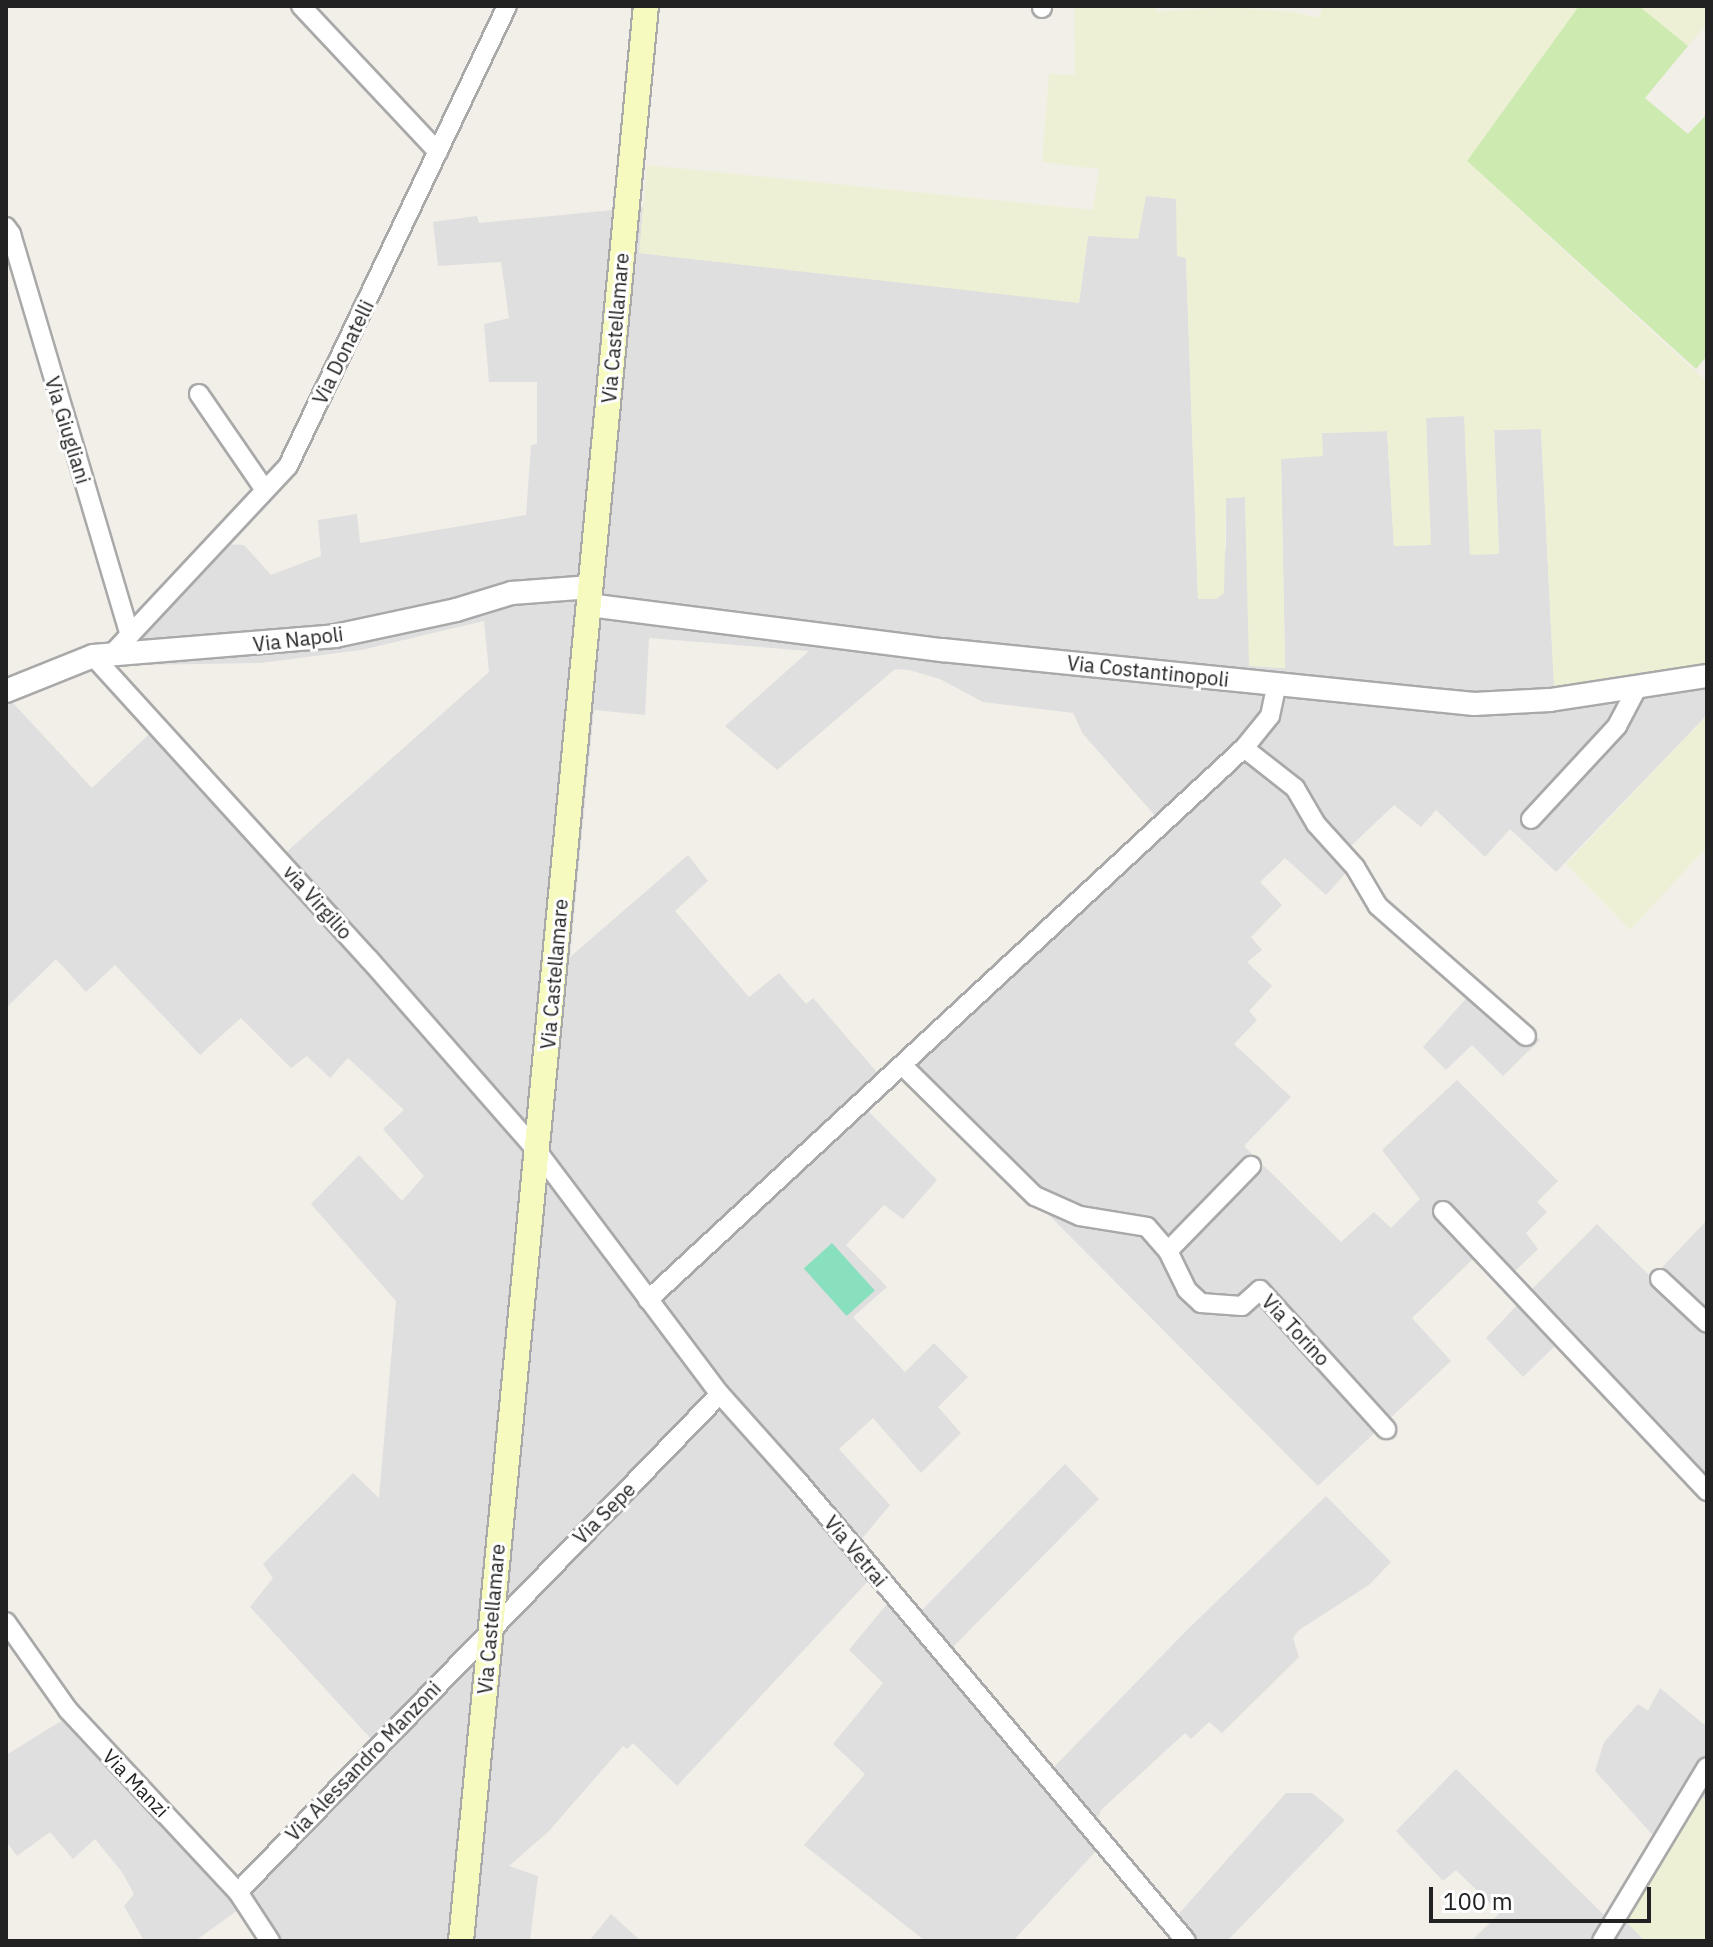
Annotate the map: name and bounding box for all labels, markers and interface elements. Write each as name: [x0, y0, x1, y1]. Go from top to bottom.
street label: Via Castellamare: [596, 252, 634, 404]
street label: Via Donatelli: [307, 296, 379, 408]
street label: Via Giugliani: [40, 373, 96, 487]
street label: Via Napoli: [252, 622, 344, 656]
street label: Via Costantinopoli: [1066, 651, 1230, 691]
street label: via Virgilio: [278, 860, 358, 944]
street label: Via Castellamare: [535, 898, 573, 1050]
street label: Via Torino: [1257, 1289, 1335, 1371]
street label: Via Sepe: [568, 1477, 640, 1549]
street label: Via Vetrai: [819, 1511, 893, 1591]
street label: Via Castellamare: [472, 1543, 510, 1695]
street label: Via Alessandro Manzoni: [280, 1676, 446, 1846]
street label: Via Manzi: [98, 1744, 174, 1822]
scale bar: [1433, 1871, 1655, 1921]
text: 100 m: [1443, 1885, 1513, 1917]

